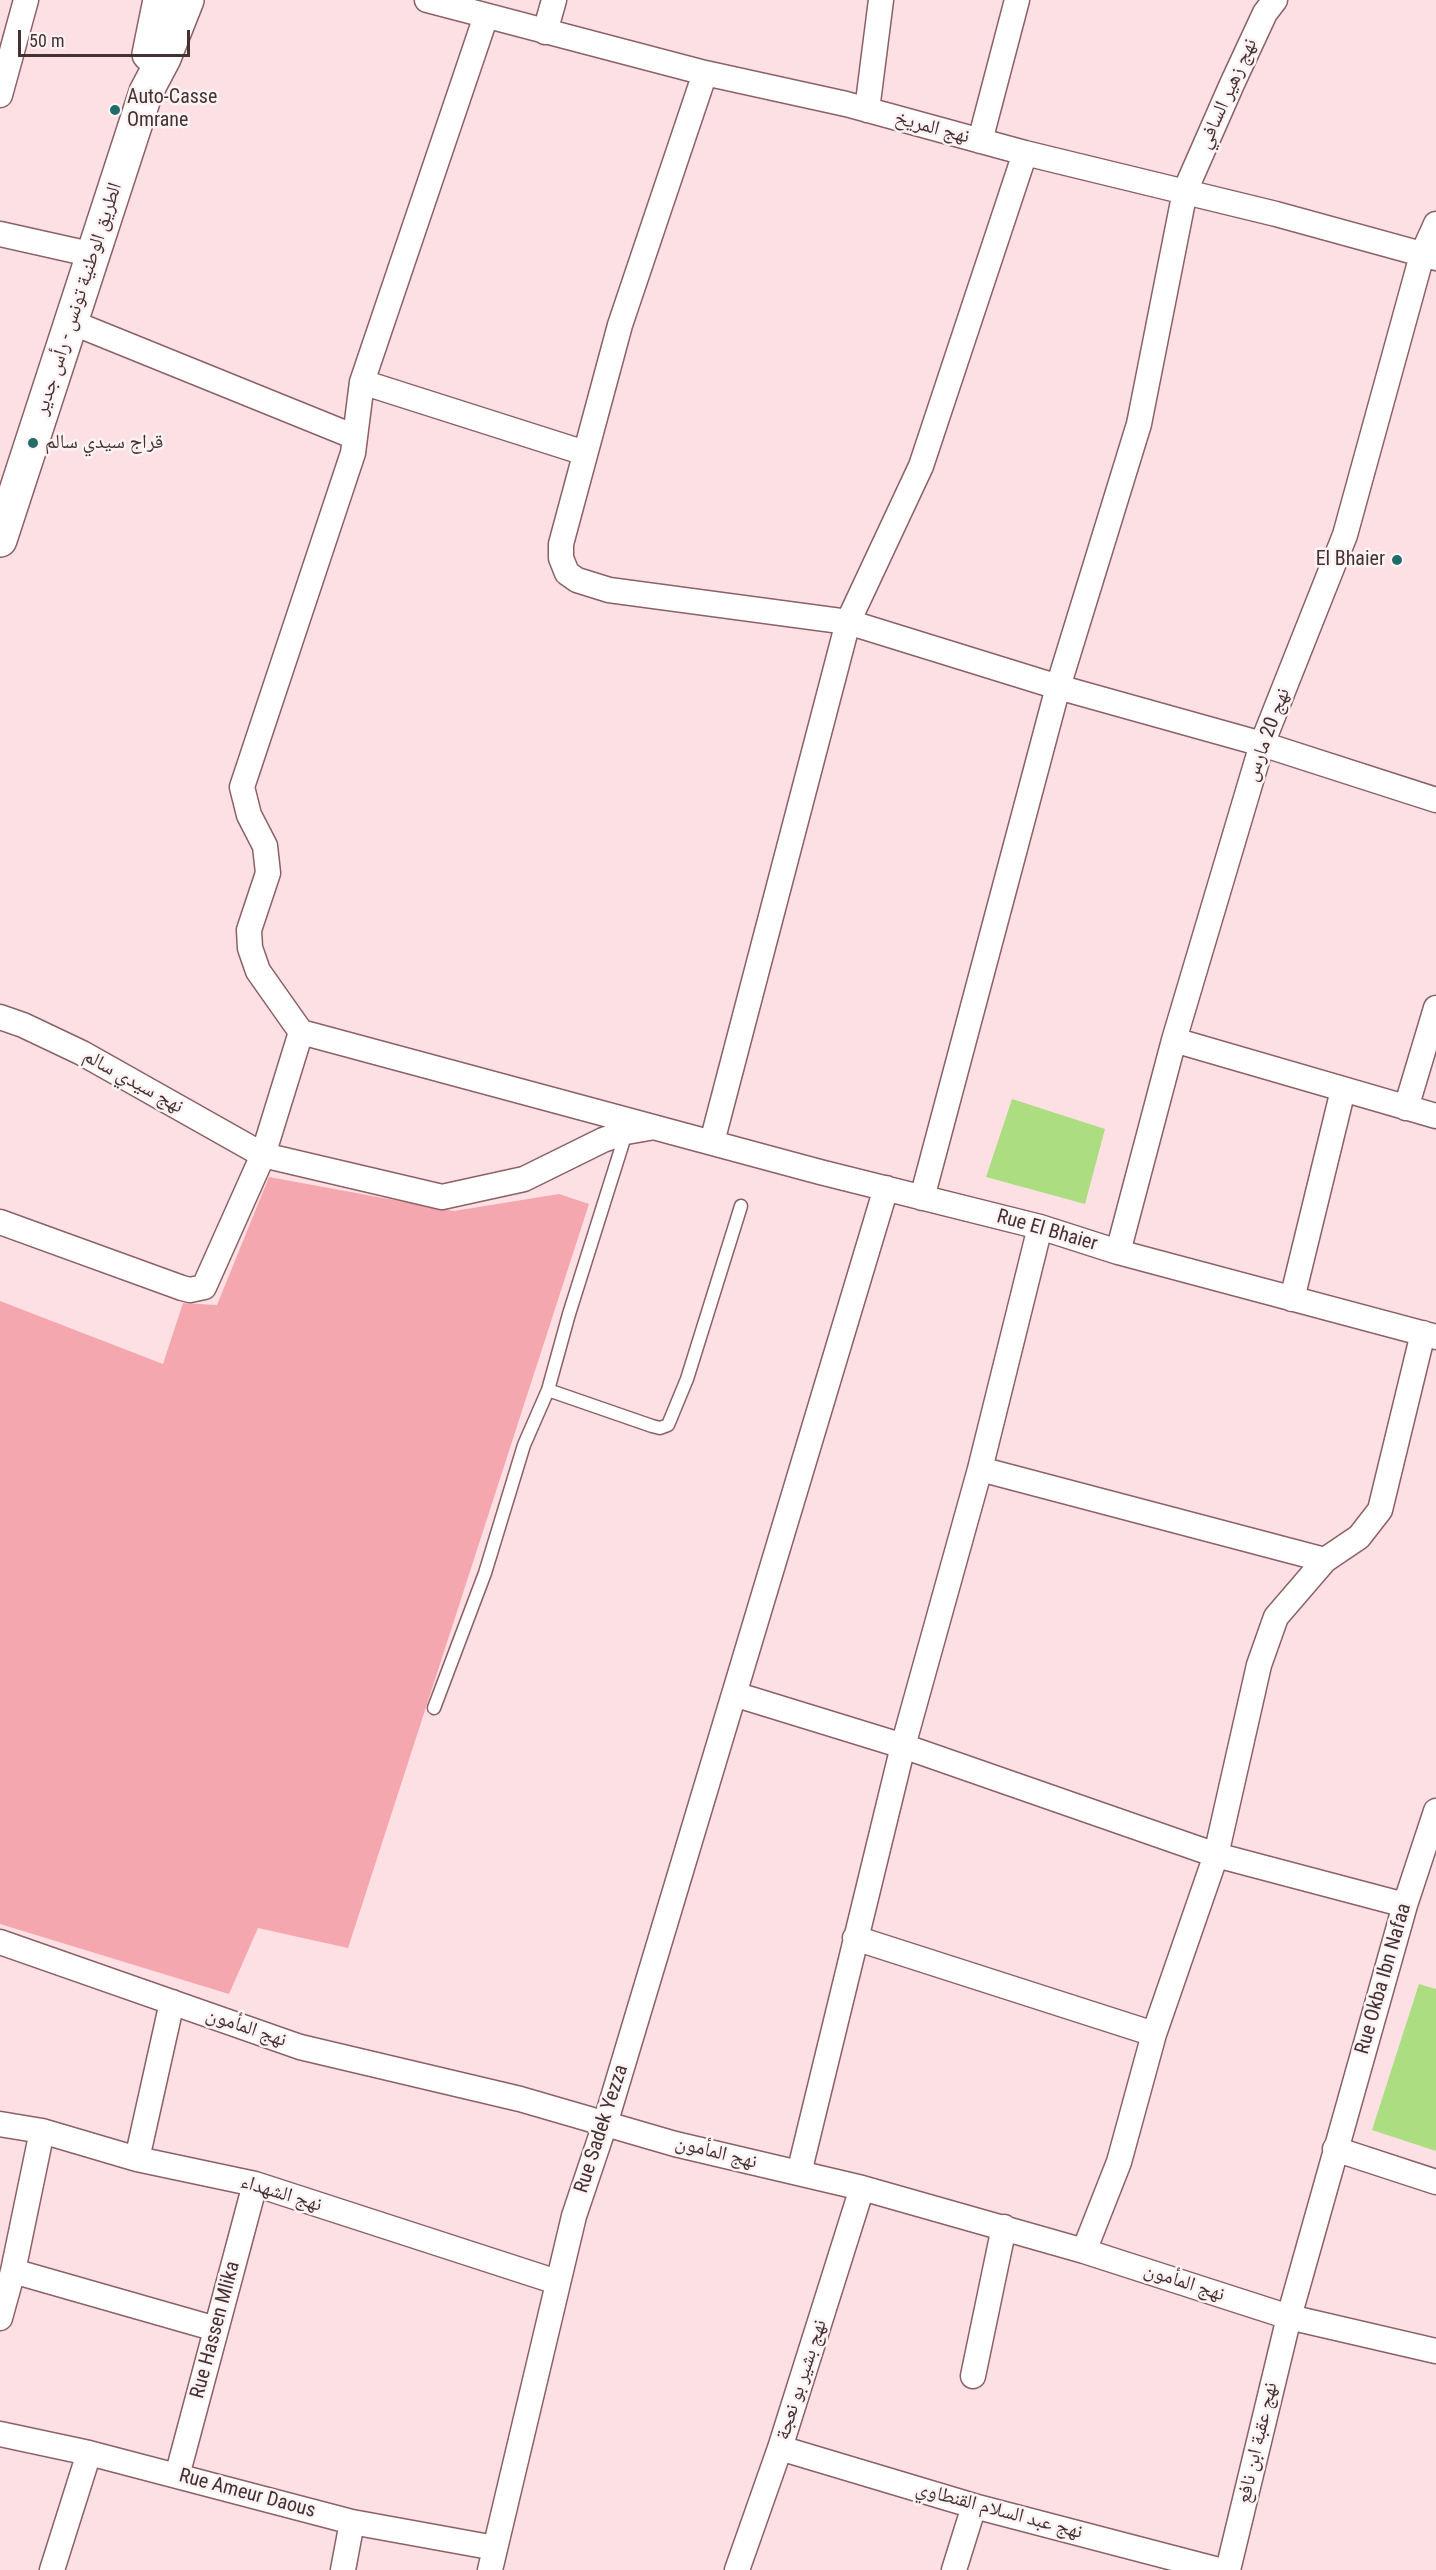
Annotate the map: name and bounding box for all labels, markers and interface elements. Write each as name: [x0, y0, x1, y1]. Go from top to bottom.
scale bar: [21, 18, 194, 56]
text: 50 m: [29, 30, 64, 51]
street label: نهج زهير السافي: [1193, 35, 1263, 153]
place label: Auto-Casse Omrane: [127, 86, 217, 133]
marker: Auto-Casse Omrane: [108, 103, 122, 117]
street label: نهج المريخ: [892, 107, 972, 149]
street label: الطريق الوطنية تونس - رأس جدير: [30, 180, 128, 418]
place label: قراج سيدي سالم: [45, 431, 163, 455]
marker: قراج سيدي سالم: [26, 436, 40, 450]
place label: El Bhaier: [1316, 548, 1385, 572]
marker: El Bhaier: [1390, 553, 1404, 567]
street label: نهج 20 مارس: [1240, 685, 1296, 785]
street label: نهج سيدي سالم: [79, 1045, 187, 1119]
street label: Rue El Bhaier: [994, 1205, 1100, 1257]
street label: Rue Okba Ibn Nafaa: [1351, 1901, 1417, 2057]
street label: نهج المأمون: [203, 2003, 289, 2053]
street label: Rue Sadek Yezza: [570, 2062, 634, 2196]
street label: نهج المأمون: [673, 2131, 759, 2175]
street label: نهج الشهداء: [237, 2170, 325, 2218]
street label: Rue Hassen Mlika: [186, 2259, 246, 2401]
street label: نهج المأمون: [1141, 2259, 1227, 2307]
street label: نهج بشير بو نعجة: [771, 2317, 833, 2443]
street label: نهج عقبة ابن نافع: [1232, 2380, 1284, 2506]
street label: Rue Ameur Daous: [176, 2464, 318, 2524]
street label: نهج عبد السلام القنطاوي: [913, 2477, 1085, 2545]

